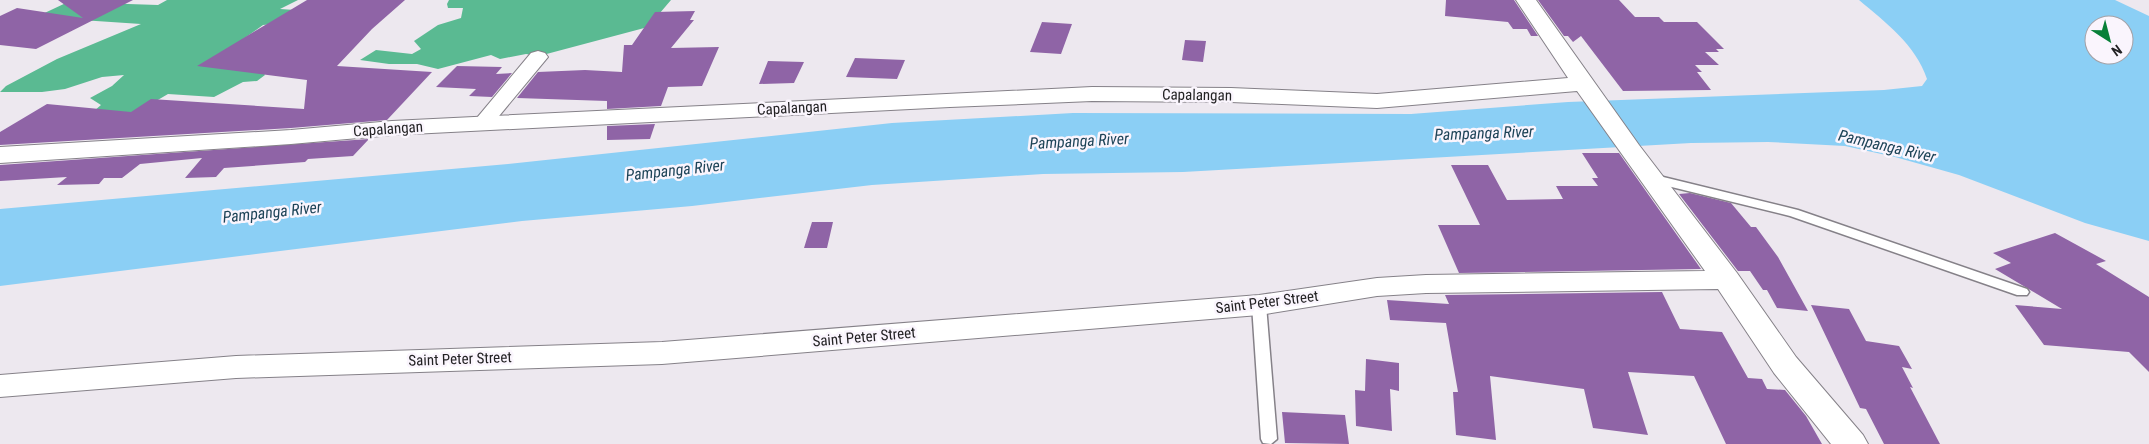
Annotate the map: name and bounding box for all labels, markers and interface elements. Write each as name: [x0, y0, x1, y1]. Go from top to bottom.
north arrow: [2084, 15, 2134, 65]
text: N: [2108, 42, 2125, 60]
street label: Capalangan: [1162, 85, 1232, 105]
street label: Capalangan: [757, 97, 827, 119]
street label: Capalangan: [352, 118, 424, 140]
water label: Pampanga River: [1434, 122, 1535, 144]
water label: Pampanga River: [1836, 126, 1939, 167]
water label: Pampanga River: [1029, 129, 1130, 153]
water label: Pampanga River: [625, 155, 727, 185]
water label: Pampanga River: [222, 197, 324, 227]
street label: Saint Peter Street: [1215, 287, 1319, 317]
street label: Saint Peter Street: [812, 324, 916, 350]
street label: Saint Peter Street: [408, 348, 512, 370]

